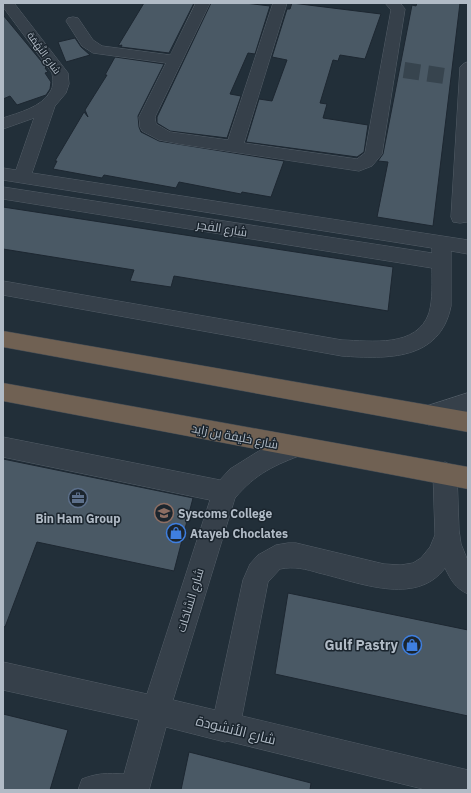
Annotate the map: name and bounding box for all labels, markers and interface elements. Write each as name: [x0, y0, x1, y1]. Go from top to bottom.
street label: شارع النَّهْمَة: [24, 29, 64, 77]
street label: شارع الفَجر: [194, 216, 248, 240]
street label: شارع خليفة بن زايد: [190, 420, 280, 453]
office icon: Bin Ham Group: [67, 487, 89, 509]
school or university icon: Syscoms College: [153, 502, 175, 524]
place label: Syscoms College: [178, 506, 272, 521]
place label: Bin Ham Group: [35, 511, 121, 526]
shop icon: Atayeb Choclates: [165, 522, 187, 544]
place label: Atayeb Choclates: [190, 526, 288, 541]
street label: شارع السَّاحَات: [173, 566, 208, 634]
shop icon: Gulf Pastry: [401, 634, 423, 656]
place label: Gulf Pastry: [325, 636, 399, 654]
street label: شارع الأنشودة: [194, 711, 278, 749]

